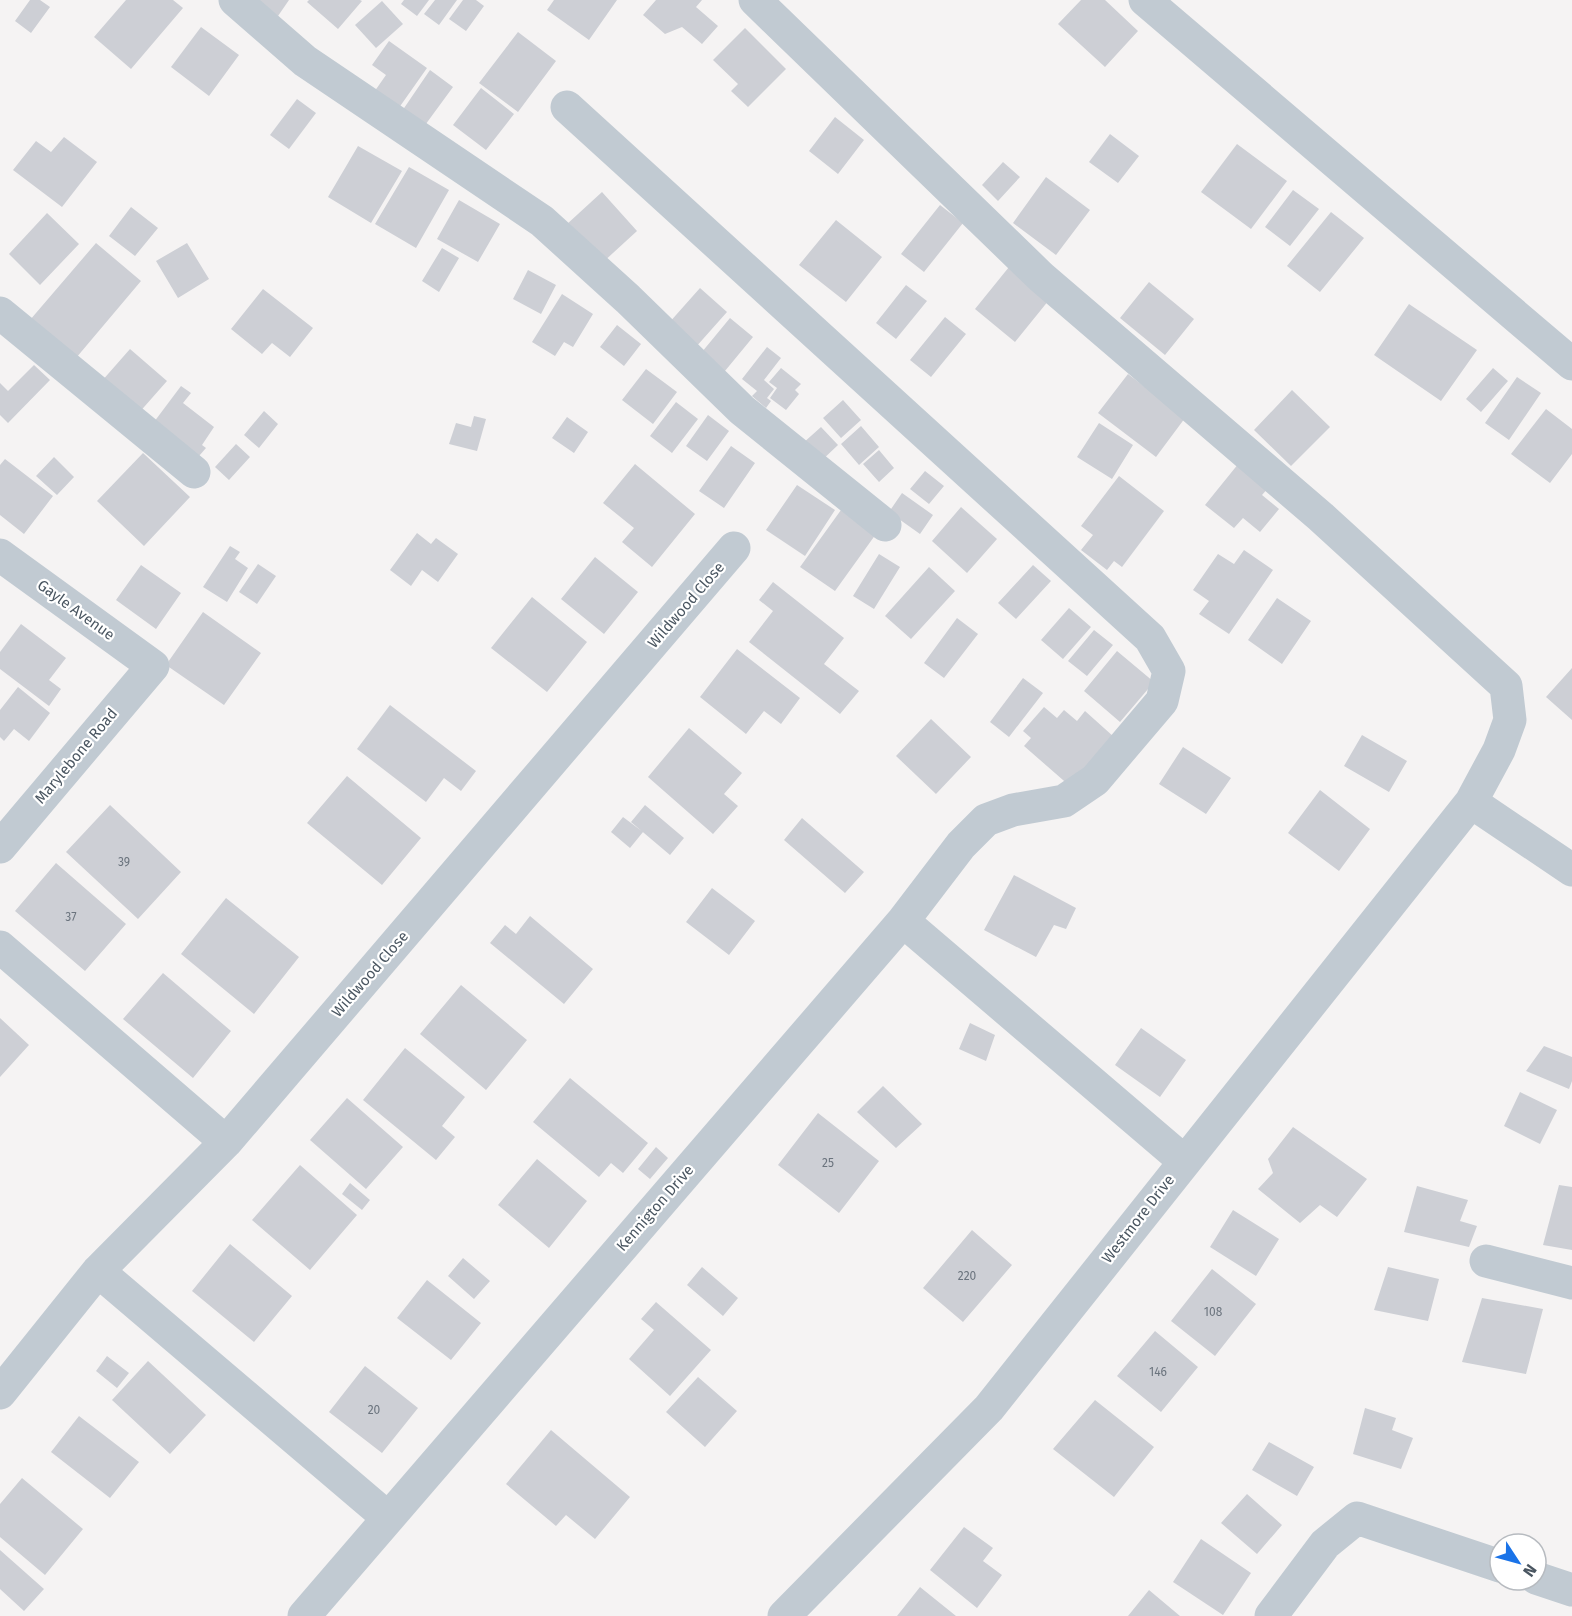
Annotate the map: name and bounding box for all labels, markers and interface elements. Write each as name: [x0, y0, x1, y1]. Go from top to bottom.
street label: Wildwood Close: [644, 558, 728, 652]
street label: Gayle Avenue: [34, 576, 118, 644]
street label: Marylebone Road: [31, 705, 121, 807]
house number: 39: [118, 855, 130, 869]
house number: 37: [65, 910, 77, 924]
street label: Wildwood Close: [328, 927, 412, 1021]
house number: 25: [822, 1156, 834, 1170]
street label: Kennigton Drive: [613, 1161, 697, 1255]
street label: Westmore Drive: [1098, 1171, 1178, 1267]
house number: 220: [958, 1269, 977, 1283]
house number: 108: [1204, 1305, 1223, 1319]
house number: 146: [1149, 1365, 1167, 1379]
house number: 20: [368, 1403, 381, 1417]
north arrow: [1488, 1532, 1548, 1592]
text: N: [1519, 1561, 1541, 1580]

